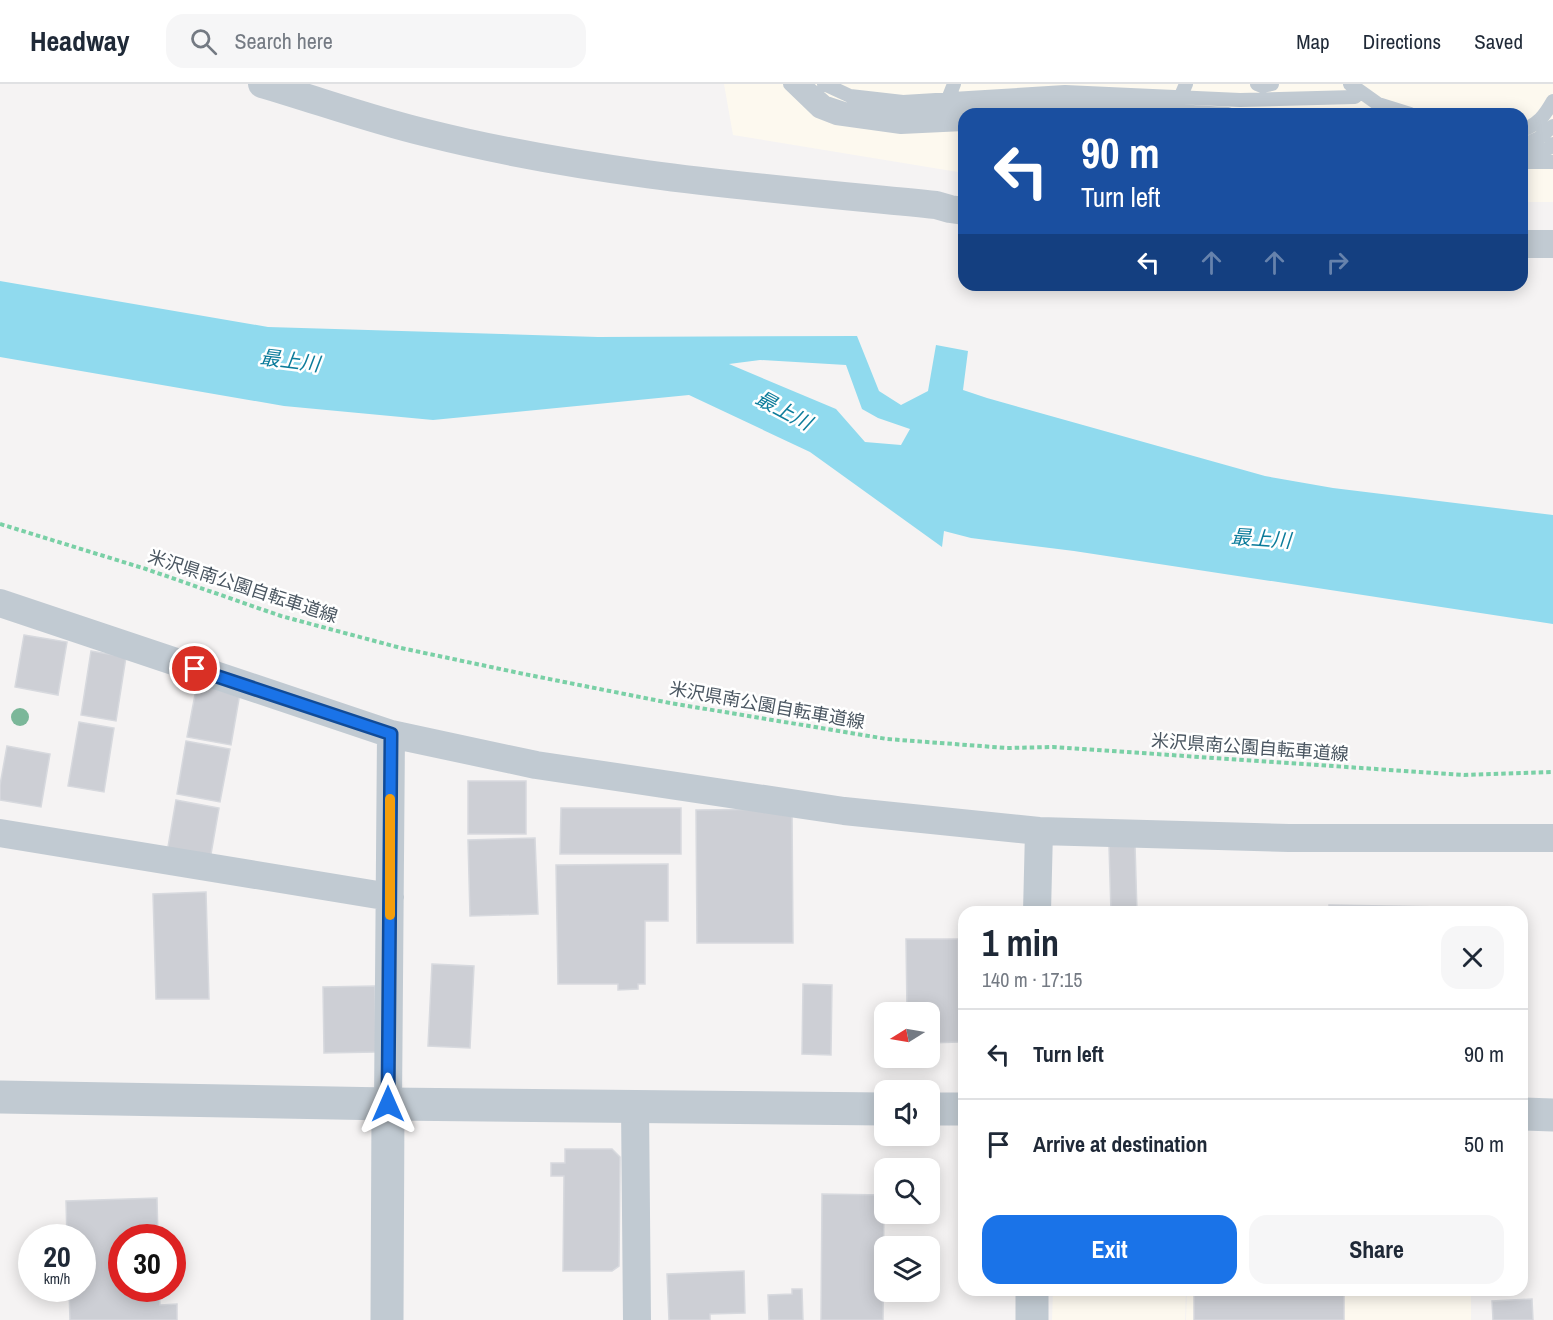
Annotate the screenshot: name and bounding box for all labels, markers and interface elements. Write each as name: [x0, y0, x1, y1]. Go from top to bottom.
search box: [166, 14, 586, 68]
text: Headway: [30, 22, 130, 60]
icon: search: [187, 25, 220, 58]
text: Search here: [235, 26, 333, 56]
text: Map: [1296, 27, 1330, 56]
text: Directions: [1363, 27, 1441, 56]
text: Saved: [1474, 27, 1523, 56]
text: 90 m: [1081, 125, 1160, 181]
icon: left: [982, 132, 1060, 210]
text: Turn left: [1081, 179, 1160, 215]
icon: left: [1132, 246, 1165, 279]
icon: ahead: [1195, 246, 1228, 279]
icon: ahead: [1258, 246, 1291, 279]
icon: right: [1321, 246, 1354, 279]
water label: 最上川: [259, 343, 323, 377]
water label: 最上川: [751, 384, 819, 437]
water label: 最上川: [1230, 522, 1294, 554]
street label: 米沢県南公園自転車道線: [145, 544, 341, 628]
pin: [169, 643, 220, 694]
icon: arrive: [178, 652, 211, 685]
street label: 米沢県南公園自転車道線: [667, 675, 867, 735]
street label: 米沢県南公園自転車道線: [1150, 728, 1350, 766]
text: 1 min: [982, 919, 1059, 967]
button: close: [1441, 926, 1504, 989]
text: 140 m · 17:15: [982, 966, 1082, 993]
north arrow: [874, 1002, 940, 1068]
map controls: [874, 1002, 940, 1302]
icon: left: [982, 1038, 1015, 1071]
text: Turn left: [1033, 1039, 1104, 1069]
text: 90 m: [1464, 1039, 1504, 1069]
position arrow: [356, 1072, 420, 1136]
button: sound: [874, 1080, 940, 1146]
icon: arrive: [982, 1128, 1015, 1161]
text: Arrive at destination: [1033, 1129, 1207, 1159]
text: 50 m: [1464, 1129, 1504, 1159]
button: search: [874, 1158, 940, 1224]
button: Exit: [982, 1215, 1237, 1284]
button: Share: [1249, 1215, 1504, 1284]
speed limit sign: 30: [108, 1224, 186, 1302]
text: 20: [43, 1236, 71, 1276]
button: layers: [874, 1236, 940, 1302]
text: km/h: [44, 1268, 70, 1289]

